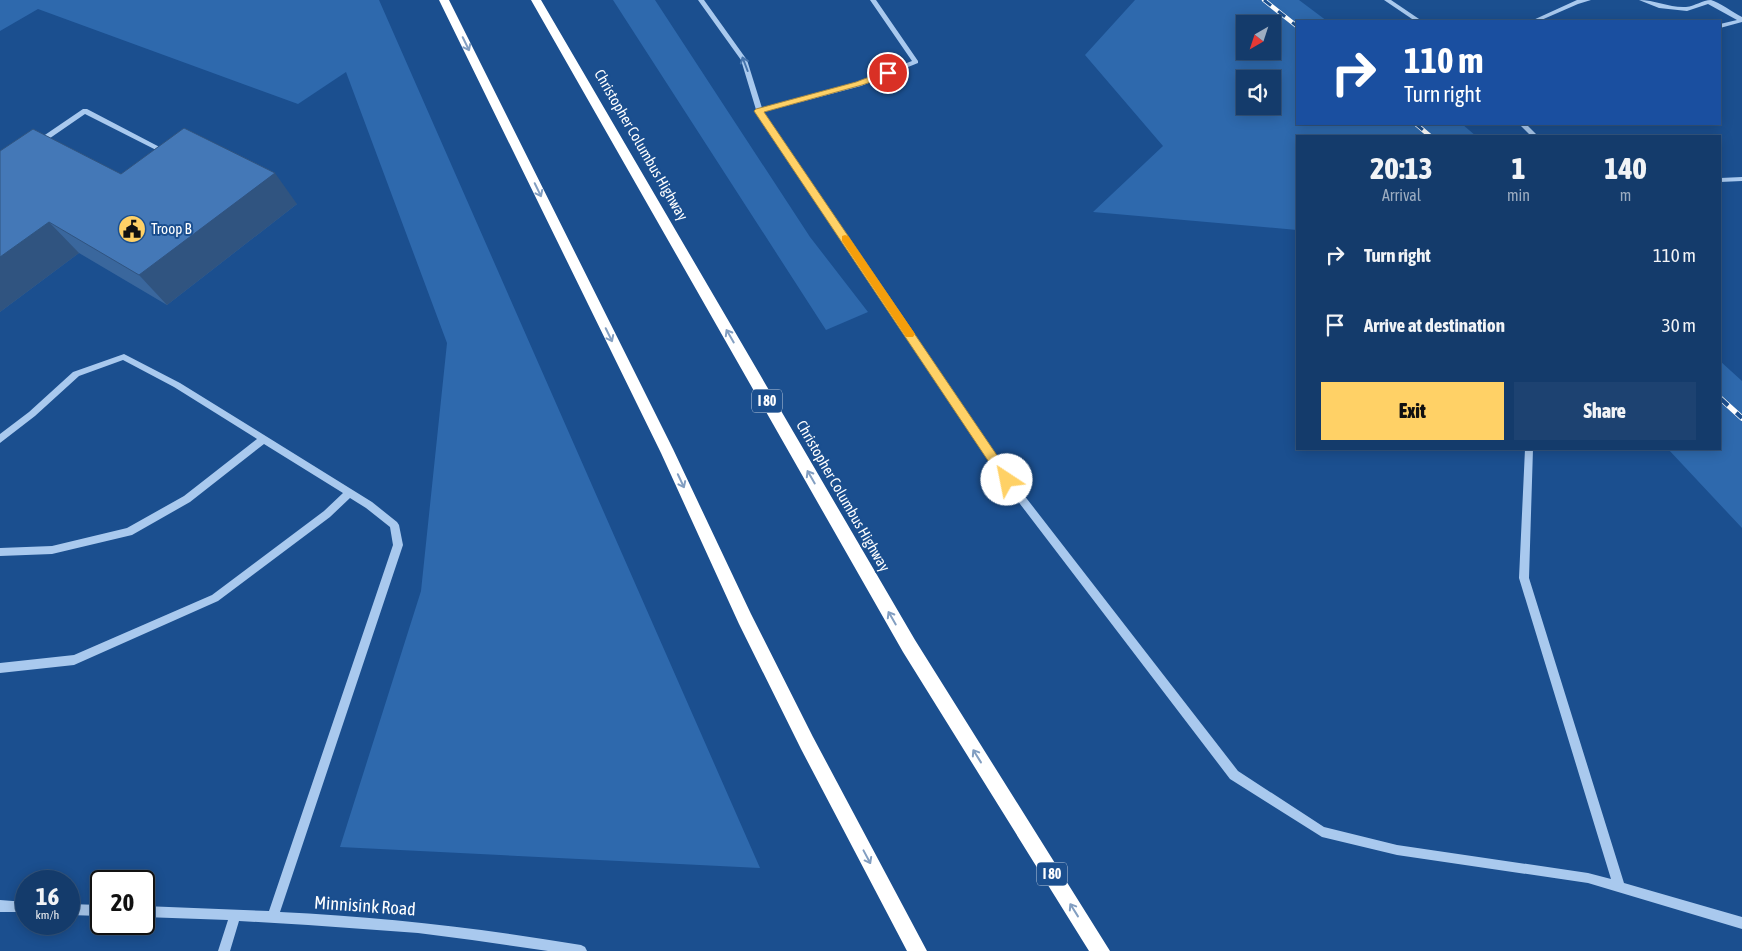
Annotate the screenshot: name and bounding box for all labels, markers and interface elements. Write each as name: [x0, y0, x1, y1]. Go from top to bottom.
north arrow: [1236, 15, 1281, 60]
map controls: [1236, 15, 1281, 115]
one-way arrow: [462, 36, 471, 51]
icon: right: [1321, 40, 1386, 105]
text: 110 m: [1404, 40, 1483, 80]
pin: [867, 52, 909, 94]
one-way arrow: [740, 57, 749, 72]
icon: arrive: [874, 59, 902, 87]
street label: Christopher Columbus Highway: [591, 66, 692, 223]
button: sound: [1236, 70, 1281, 115]
text: Turn right: [1404, 81, 1481, 107]
text: 20:13: [1370, 151, 1433, 185]
text: 1: [1511, 151, 1526, 185]
text: 140: [1604, 151, 1647, 185]
one-way arrow: [533, 182, 543, 197]
text: Arrival: [1382, 186, 1421, 204]
text: min: [1507, 186, 1530, 204]
text: m: [1620, 186, 1631, 204]
public building icon: Troop B: [117, 214, 147, 244]
place label: Troop B: [151, 220, 192, 237]
icon: right: [1321, 241, 1349, 269]
text: Turn right: [1364, 244, 1431, 266]
text: 110 m: [1653, 244, 1696, 266]
icon: arrive: [1321, 311, 1349, 339]
text: Arrive at destination: [1364, 314, 1505, 336]
text: 30 m: [1662, 314, 1696, 336]
one-way arrow: [605, 327, 615, 342]
one-way arrow: [725, 329, 735, 344]
button: Exit: [1321, 382, 1504, 440]
button: Share: [1514, 382, 1696, 440]
road number: I 80: [752, 390, 782, 412]
street label: Christopher Columbus Highway: [793, 417, 894, 574]
position arrow: [980, 453, 1032, 505]
one-way arrow: [805, 471, 815, 485]
one-way arrow: [676, 473, 686, 488]
one-way arrow: [887, 611, 897, 625]
one-way arrow: [972, 750, 982, 764]
one-way arrow: [863, 849, 872, 864]
road number: I 80: [1037, 862, 1067, 886]
speed limit sign: 20: [90, 870, 155, 935]
text: 16: [36, 882, 59, 910]
street label: Minnisink Road: [314, 891, 417, 920]
one-way arrow: [1069, 903, 1079, 917]
text: km/h: [36, 908, 59, 922]

